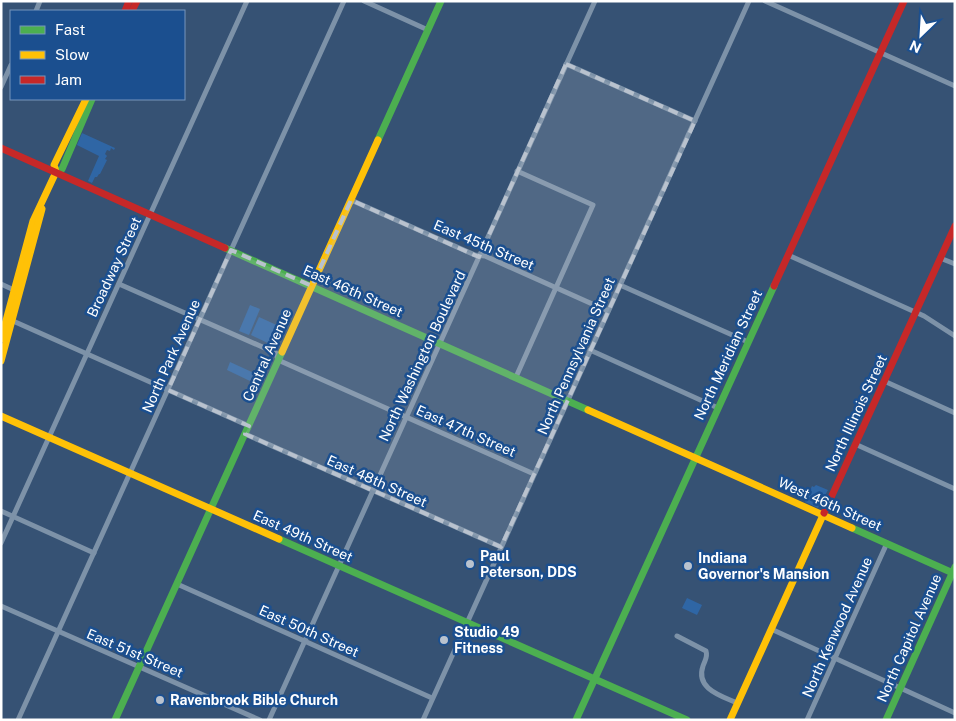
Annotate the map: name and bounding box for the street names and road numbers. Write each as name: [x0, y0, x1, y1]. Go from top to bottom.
street label: Broadway Street: [84, 214, 144, 320]
street label: East 45th Street: [431, 217, 537, 273]
street label: East 46th Street: [301, 262, 405, 320]
street label: North Washington Boulevard: [375, 268, 469, 444]
street label: North Pennsylvania Street: [534, 275, 618, 437]
street label: North Meridian Street: [691, 287, 765, 423]
street label: North Park Avenue: [139, 297, 203, 415]
street label: Central Avenue: [239, 306, 295, 404]
street label: North Illinois Street: [822, 352, 890, 474]
street label: East 47th Street: [414, 402, 518, 460]
street label: East 48th Street: [325, 452, 429, 510]
street label: West 46th Street: [776, 474, 884, 534]
street label: East 49th Street: [251, 507, 355, 565]
street label: North Kenwood Avenue: [799, 554, 875, 700]
street label: North Capitol Avenue: [874, 571, 945, 705]
street label: East 50th Street: [257, 602, 361, 660]
street label: East 51st Street: [84, 625, 186, 681]

